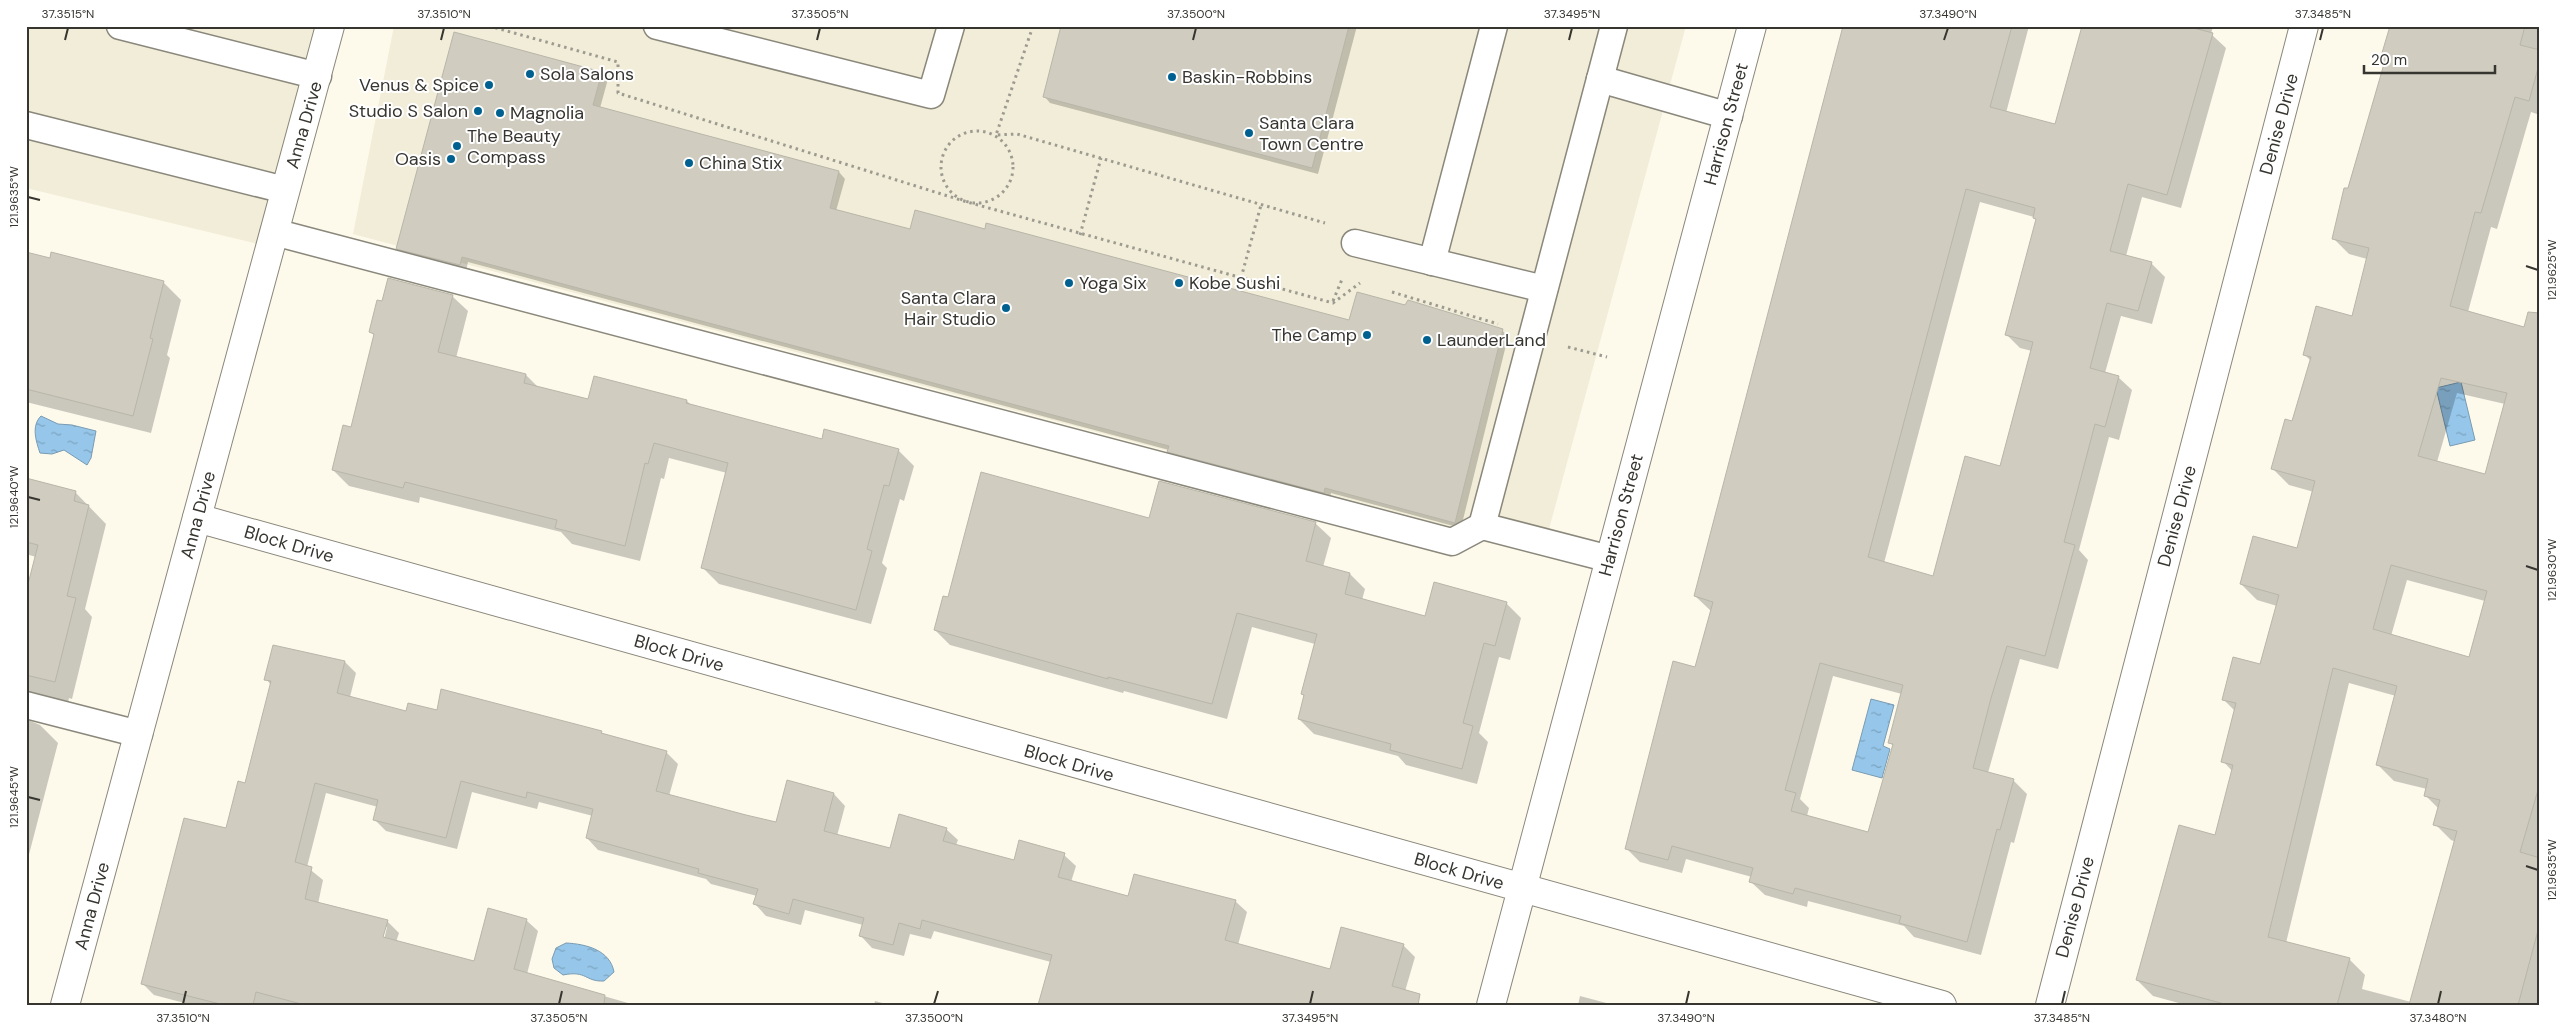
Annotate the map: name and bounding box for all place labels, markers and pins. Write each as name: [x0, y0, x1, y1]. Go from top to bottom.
place label: Sola Salons: [540, 62, 634, 86]
place label: Baskin-Robbins: [1182, 65, 1312, 89]
marker: Sola Salons: [524, 68, 536, 80]
marker: Baskin-Robbins: [1166, 71, 1178, 83]
place label: Venus & Spice: [359, 73, 479, 97]
marker: Venus & Spice: [483, 79, 495, 91]
place label: Studio S Salon: [349, 99, 468, 123]
place label: Magnolia: [510, 101, 584, 125]
marker: Studio S Salon: [472, 105, 484, 117]
marker: Magnolia: [494, 107, 506, 119]
place label: Santa Clara Town Centre: [1259, 111, 1364, 156]
place label: The Beauty Compass: [467, 124, 561, 169]
marker: Santa Clara Town Centre: [1243, 127, 1255, 139]
marker: The Beauty Compass: [451, 140, 463, 152]
place label: Oasis: [395, 147, 441, 171]
place label: China Stix: [699, 151, 782, 175]
marker: Oasis: [445, 153, 457, 165]
marker: China Stix: [683, 157, 695, 169]
place label: Yoga Six: [1079, 271, 1147, 295]
place label: Kobe Sushi: [1189, 271, 1280, 295]
marker: Yoga Six: [1063, 277, 1075, 289]
marker: Kobe Sushi: [1173, 277, 1185, 289]
place label: Santa Clara Hair Studio: [901, 286, 996, 331]
marker: Santa Clara Hair Studio: [1000, 302, 1012, 314]
place label: The Camp: [1272, 323, 1357, 347]
place label: LaunderLand: [1437, 328, 1546, 352]
marker: The Camp: [1361, 329, 1373, 341]
marker: LaunderLand: [1421, 334, 1433, 346]

